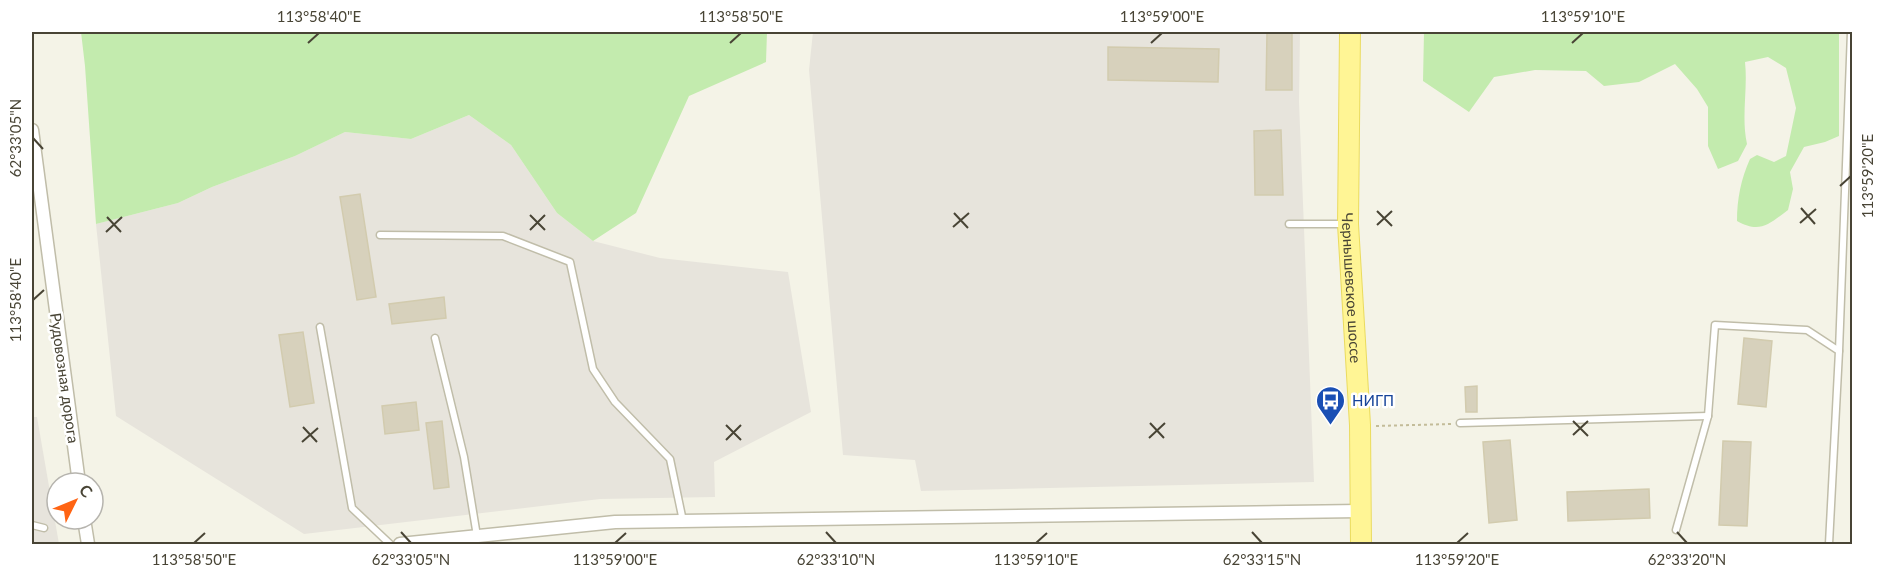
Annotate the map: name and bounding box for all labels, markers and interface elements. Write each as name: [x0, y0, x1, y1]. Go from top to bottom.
text: 113°58'40"E: [277, 7, 361, 25]
text: 113°58'50"E: [699, 7, 783, 25]
text: 113°59'00"E: [1120, 7, 1204, 25]
text: 113°59'10"E: [1541, 7, 1625, 25]
text: 62°33'05"N: [6, 99, 24, 177]
text: 113°59'20"E: [1858, 134, 1876, 218]
street label: Чернышевское шоссе: [1339, 213, 1365, 364]
text: 113°58'40"E: [6, 258, 24, 342]
street label: Рудовозная дорога: [47, 312, 83, 444]
bus stop icon: НИГП: [1315, 384, 1347, 426]
place label: НИГП: [1352, 391, 1394, 409]
north arrow: [45, 471, 105, 531]
text: С: [76, 480, 97, 501]
text: 113°58'50"E: [152, 550, 236, 568]
text: 62°33'05"N: [372, 550, 450, 568]
text: 113°59'00"E: [573, 550, 657, 568]
text: 62°33'10"N: [797, 550, 875, 568]
text: 113°59'10"E: [994, 550, 1078, 568]
text: 62°33'15"N: [1223, 550, 1301, 568]
text: 113°59'20"E: [1415, 550, 1499, 568]
text: 62°33'20"N: [1648, 550, 1726, 568]

